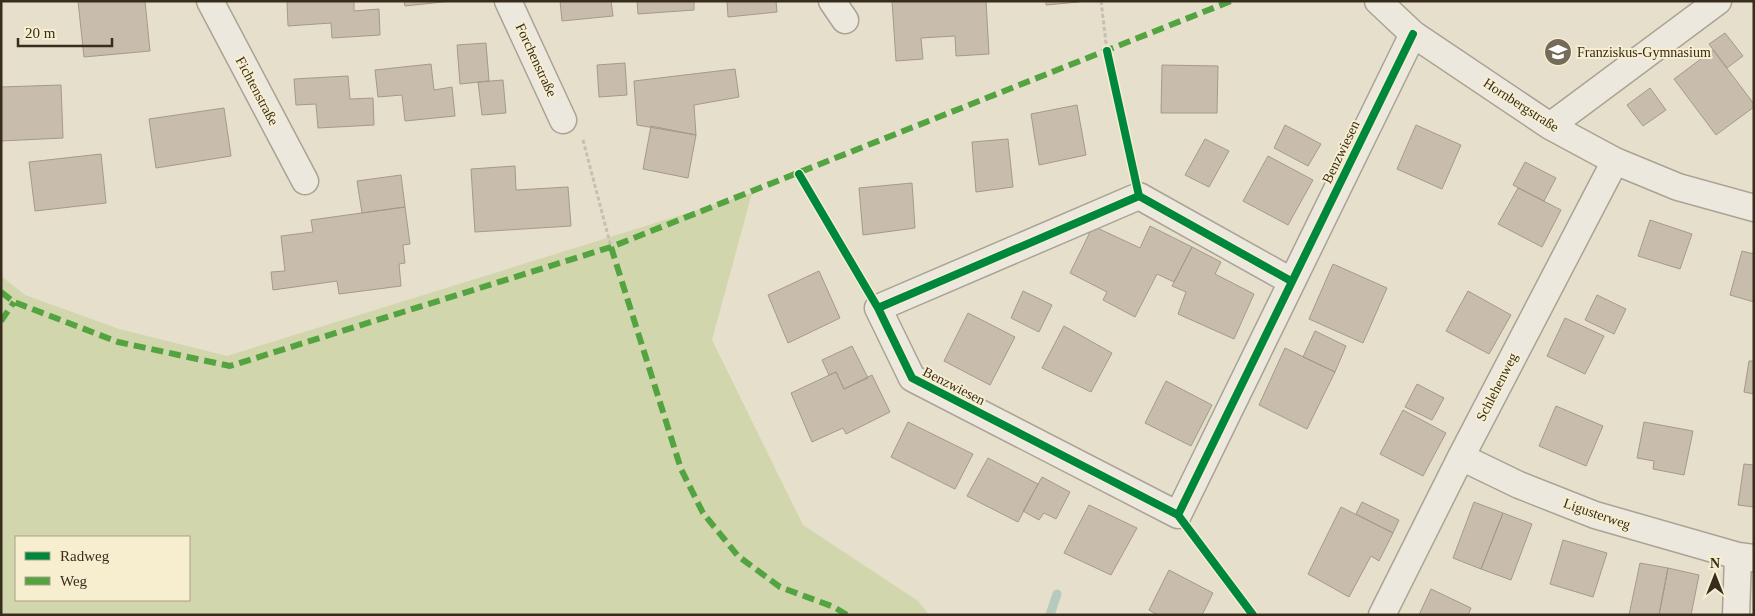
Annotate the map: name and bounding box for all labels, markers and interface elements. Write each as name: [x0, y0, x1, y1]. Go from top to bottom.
scale bar: [18, 15, 111, 47]
street label: Forchenstraße: [512, 21, 560, 99]
text: 20 m: [25, 25, 56, 41]
school or university icon: Franziskus-Gymnasium: [1543, 37, 1573, 67]
place label: Franziskus-Gymnasium: [1577, 45, 1711, 60]
street label: Fichtenstraße: [233, 54, 281, 128]
street label: Hornbergstraße: [1481, 75, 1561, 135]
street label: Benzwiesen: [1319, 118, 1363, 186]
street label: Schlehenweg: [1473, 350, 1521, 424]
street label: Benzwiesen: [920, 364, 988, 408]
street label: Ligusterweg: [1561, 496, 1633, 532]
legend: [15, 536, 190, 601]
text: Radweg: [60, 548, 110, 564]
north arrow: [1690, 551, 1740, 601]
text: N: [1710, 556, 1720, 571]
text: Weg: [60, 573, 88, 589]

